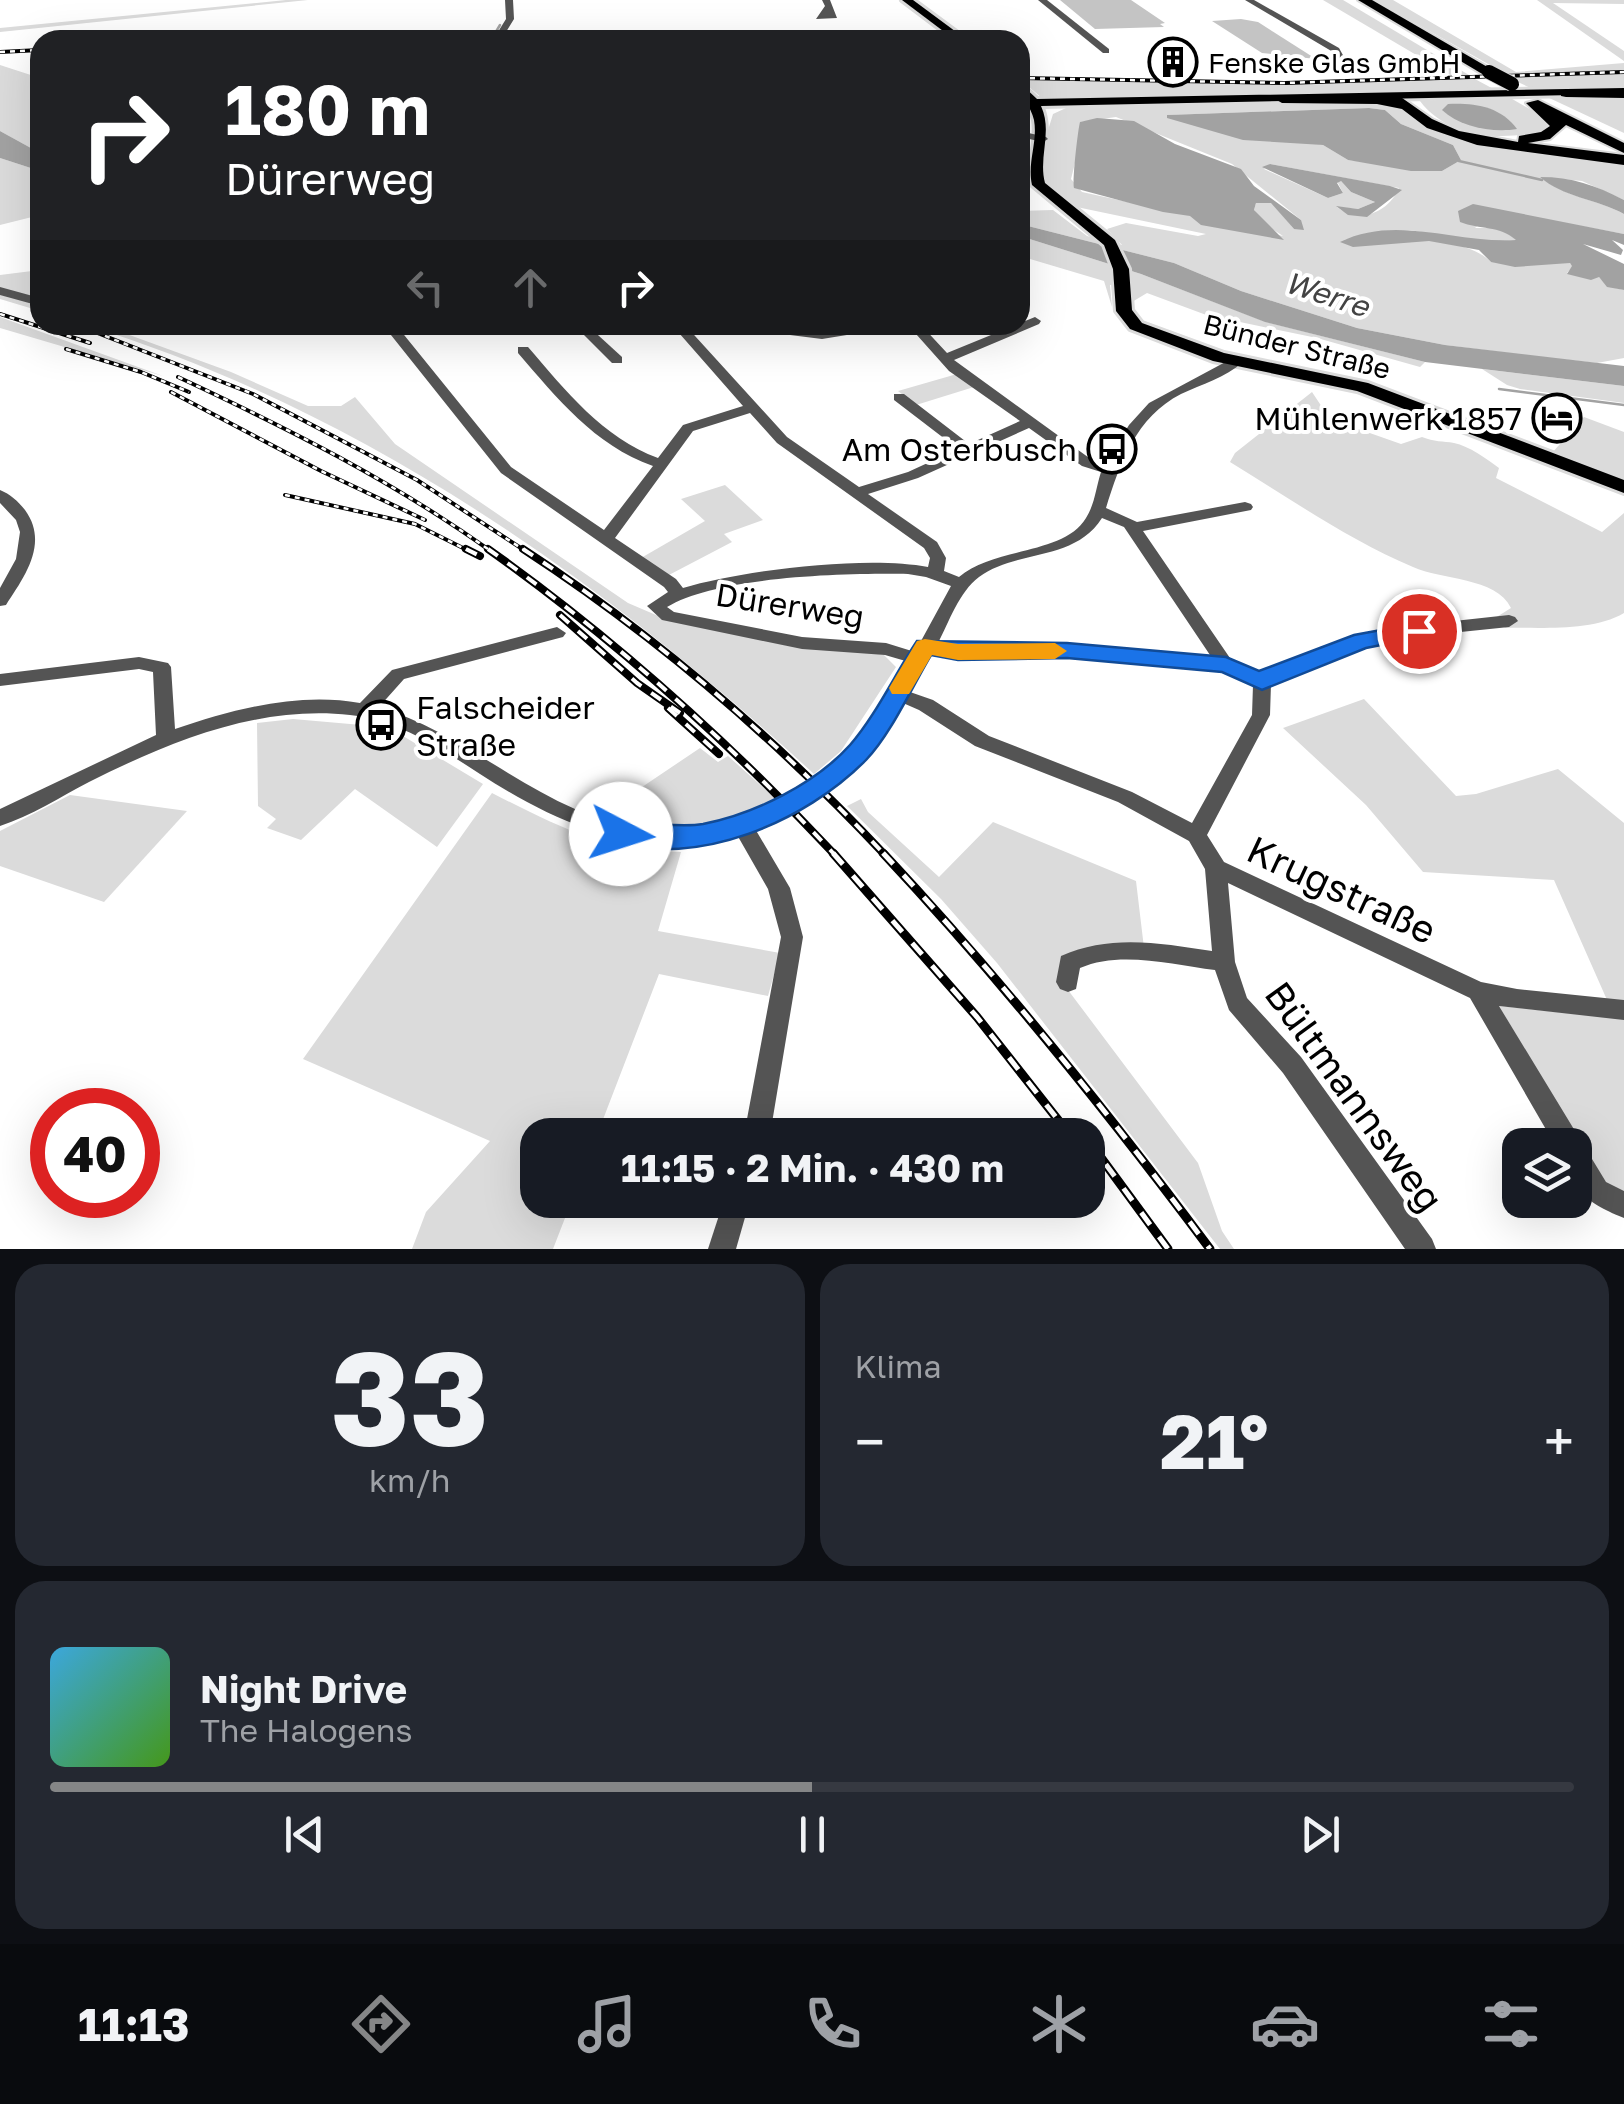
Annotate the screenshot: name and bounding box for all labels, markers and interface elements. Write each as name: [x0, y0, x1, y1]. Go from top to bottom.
building icon: Fenske Glas GmbH: [1147, 36, 1199, 88]
place label: Fenske Glas GmbH: [1208, 46, 1461, 79]
text: 180 m: [225, 66, 430, 150]
icon: right: [60, 70, 190, 200]
text: Dürerweg: [225, 151, 435, 205]
icon: left: [398, 260, 453, 315]
icon: ahead: [503, 260, 558, 315]
icon: right: [608, 260, 663, 315]
water label: Werre: [1281, 264, 1376, 325]
street label: Bünder Straße: [1200, 307, 1394, 385]
hotel icon: Mühlenwerk 1857: [1531, 392, 1583, 444]
place label: Mühlenwerk 1857: [1254, 399, 1522, 437]
bus stop icon: Am Osterbusch: [1086, 423, 1138, 475]
place label: Am Osterbusch: [842, 430, 1077, 468]
street label: Dürerweg: [713, 575, 867, 635]
pin: [1377, 589, 1462, 674]
icon: arrive: [1392, 604, 1447, 659]
place label: Falscheider Straße: [416, 688, 595, 763]
bus stop icon: Falscheider Straße: [355, 699, 407, 751]
position arrow: [569, 782, 673, 886]
street label: Krugstraße: [1241, 826, 1443, 952]
street label: Bültmannsweg: [1257, 972, 1453, 1220]
speed limit sign: 40: [30, 1088, 160, 1218]
map controls: [1502, 1128, 1592, 1218]
button: layers: [1502, 1128, 1592, 1218]
text: 11:15 · 2 Min. · 430 m: [621, 1145, 1004, 1190]
text: 33: [330, 1318, 489, 1474]
text: Klima: [855, 1347, 941, 1385]
text: 21°: [1160, 1395, 1269, 1486]
text: −: [855, 1408, 885, 1474]
text: +: [1544, 1408, 1574, 1474]
text: km/h: [369, 1461, 450, 1499]
text: Night Drive: [200, 1666, 407, 1711]
text: The Halogens: [200, 1711, 412, 1749]
icon: previous: [277, 1807, 332, 1862]
icon: pause: [785, 1807, 840, 1862]
icon: next: [1293, 1807, 1348, 1862]
icon: directions: [346, 1989, 416, 2059]
icon: music: [572, 1989, 642, 2059]
icon: phone: [798, 1989, 868, 2059]
icon: climate: [1024, 1989, 1094, 2059]
icon: car: [1250, 1989, 1320, 2059]
icon: filters: [1476, 1989, 1546, 2059]
text: 11:13: [78, 1997, 189, 2051]

